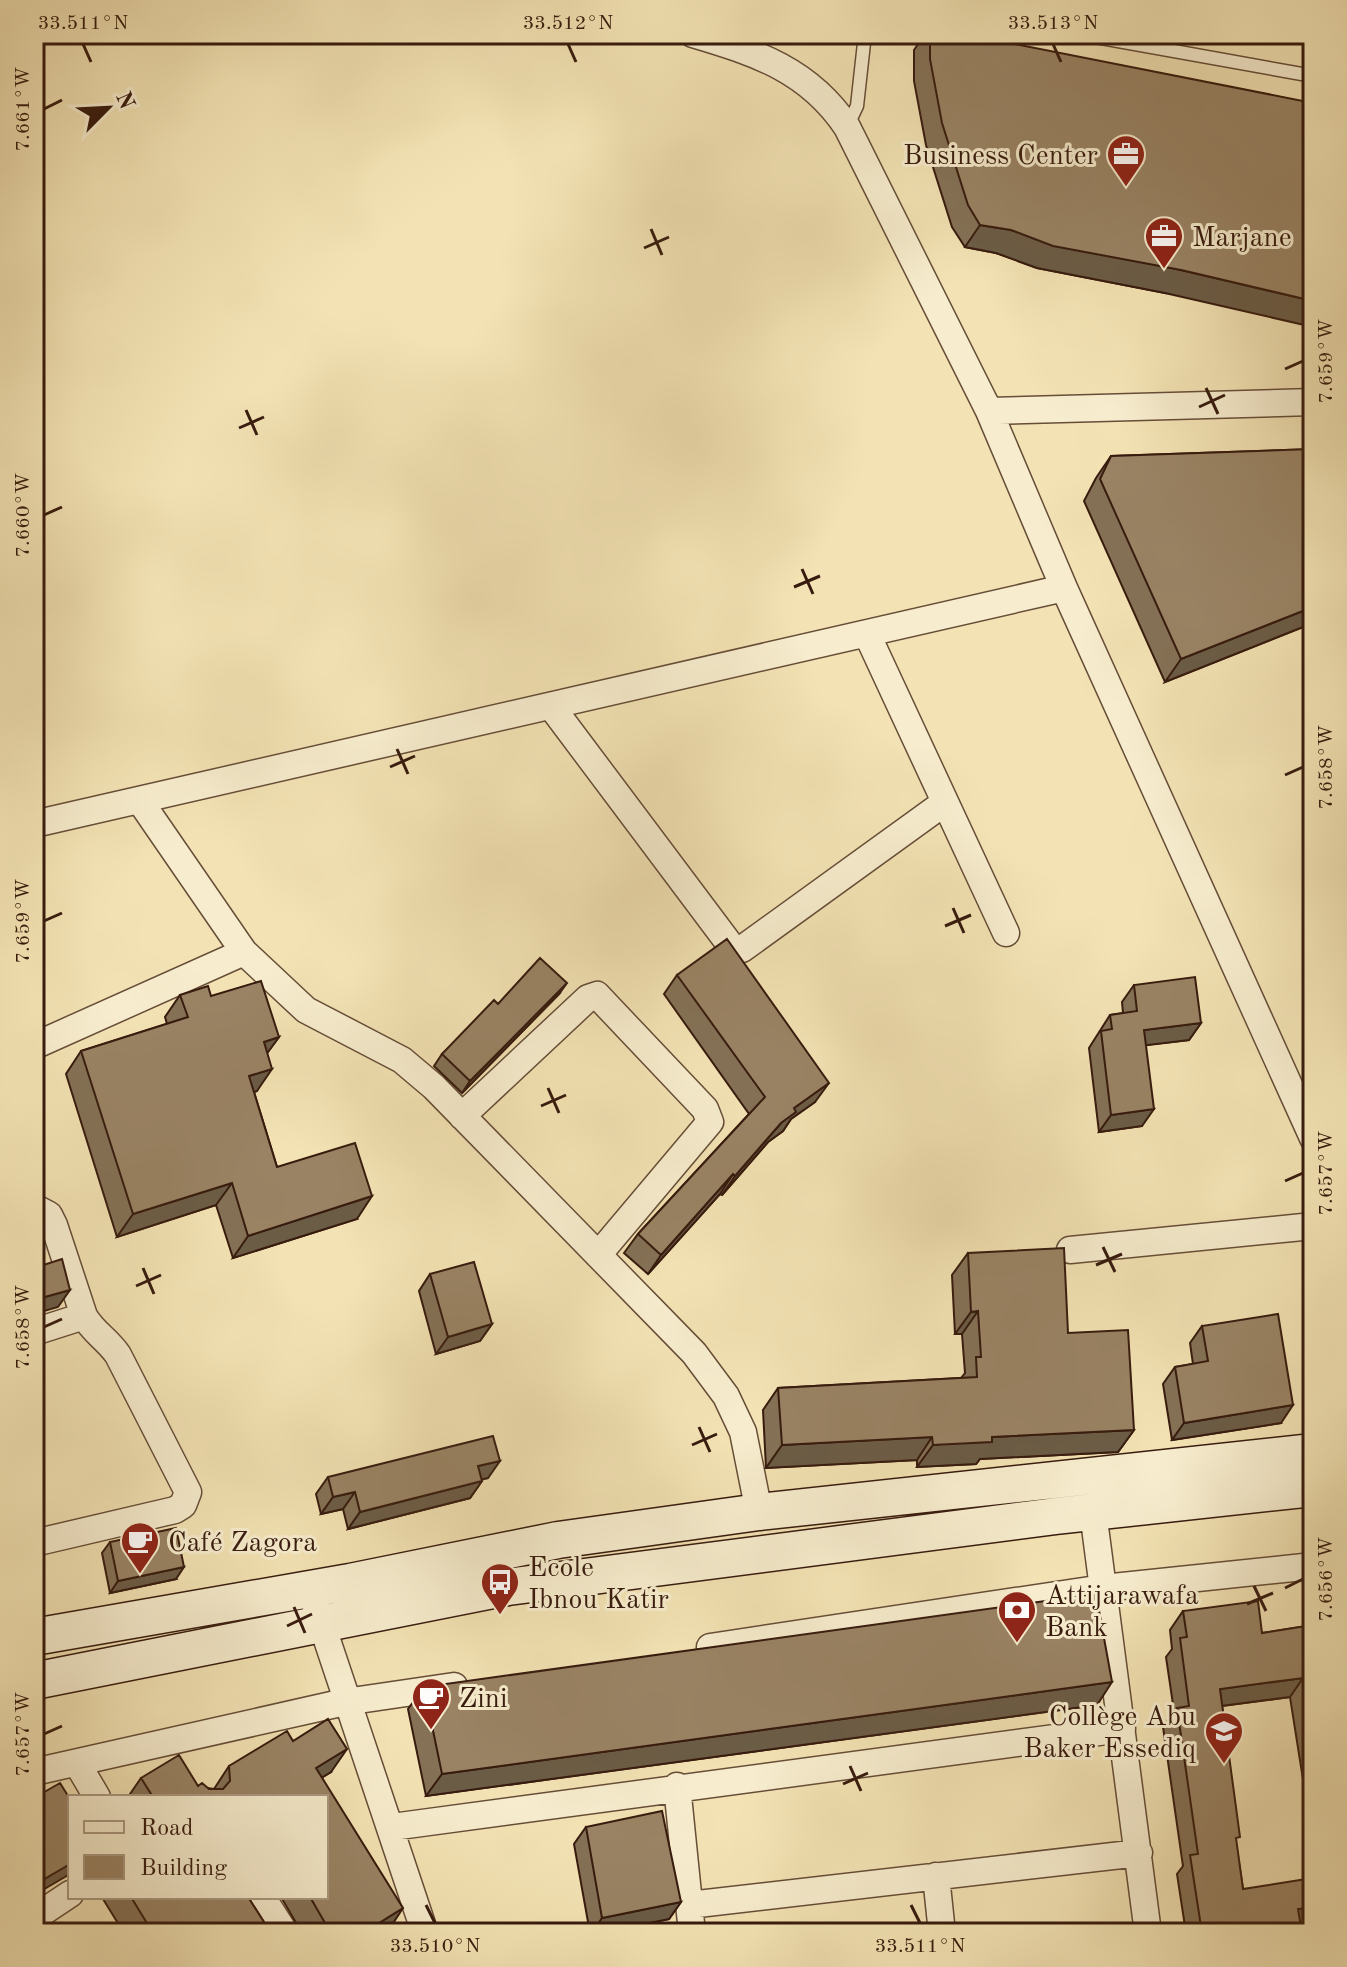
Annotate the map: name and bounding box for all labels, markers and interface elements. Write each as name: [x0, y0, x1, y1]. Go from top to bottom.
text: 33.511°N: [38, 14, 128, 34]
text: 33.512°N: [523, 14, 613, 34]
text: 33.513°N: [1008, 14, 1098, 34]
text: 7.661°W: [14, 67, 34, 151]
north arrow: [68, 68, 148, 148]
text: N: [111, 89, 138, 113]
office icon: Business Center: [1105, 133, 1147, 188]
place label: Business Center: [903, 143, 1098, 171]
office icon: Marjane: [1143, 215, 1185, 270]
place label: Marjane: [1192, 225, 1292, 253]
text: 7.659°W: [1317, 319, 1337, 403]
text: 7.660°W: [14, 473, 34, 557]
text: 7.658°W: [1317, 725, 1337, 809]
text: 7.659°W: [14, 879, 34, 963]
text: 7.657°W: [1317, 1131, 1337, 1215]
text: 7.658°W: [14, 1285, 34, 1369]
cafe icon: Café Zagora: [119, 1520, 161, 1575]
place label: Café Zagora: [168, 1530, 317, 1558]
text: 7.656°W: [1317, 1537, 1337, 1621]
place label: Ecole Ibnou Katir: [528, 1555, 669, 1615]
bus stop icon: Ecole Ibnou Katir: [479, 1561, 521, 1616]
place label: Attijarawafa Bank: [1045, 1583, 1199, 1643]
bank icon: Attijarawafa Bank: [996, 1589, 1038, 1644]
cafe icon: Zini: [410, 1676, 452, 1731]
place label: Zini: [459, 1686, 508, 1714]
text: 7.657°W: [14, 1692, 34, 1776]
place label: Collège Abu Baker Essediq: [1023, 1704, 1196, 1764]
school or university icon: Collège Abu Baker Essediq: [1203, 1710, 1245, 1765]
legend: [68, 1795, 328, 1899]
text: Road: [140, 1817, 193, 1841]
text: Building: [140, 1857, 227, 1881]
text: 33.510°N: [390, 1937, 480, 1957]
text: 33.511°N: [875, 1937, 965, 1957]

